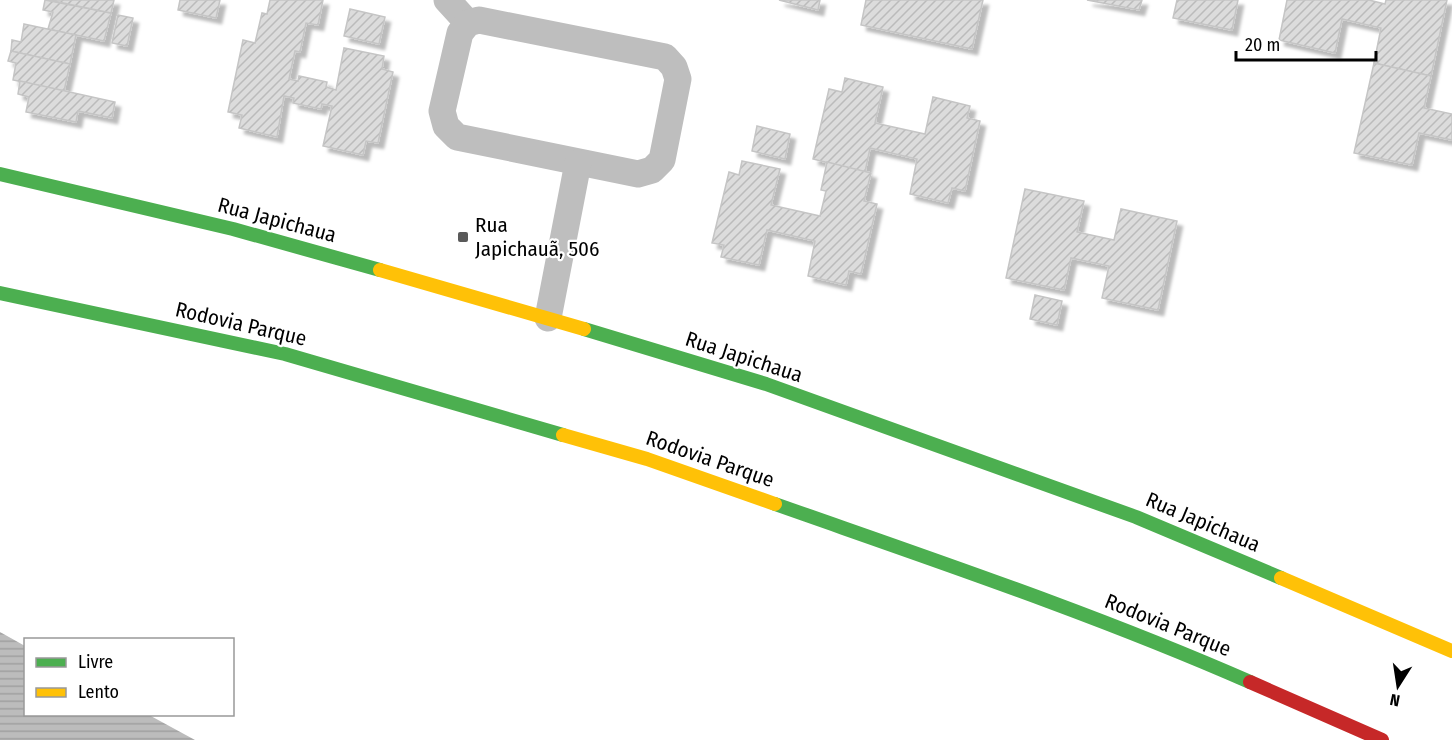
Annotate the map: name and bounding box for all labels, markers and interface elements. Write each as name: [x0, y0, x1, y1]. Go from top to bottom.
scale bar: [1236, 24, 1376, 62]
text: 20 m: [1245, 34, 1280, 56]
street label: Rua Japichaua: [215, 192, 339, 248]
place label: Rua Japichauã, 506: [475, 212, 599, 262]
marker: Rua Japichauã, 506: [456, 230, 470, 244]
street label: Rodovia Parque: [173, 296, 309, 352]
street label: Rua Japichaua: [682, 326, 806, 388]
street label: Rodovia Parque: [643, 425, 777, 493]
street label: Rua Japichaua: [1142, 486, 1264, 558]
street label: Rodovia Parque: [1101, 588, 1235, 662]
legend: [24, 638, 234, 716]
text: Livre: [78, 651, 113, 673]
north arrow: [1368, 656, 1428, 716]
text: Lento: [78, 681, 119, 703]
text: N: [1388, 690, 1402, 710]

